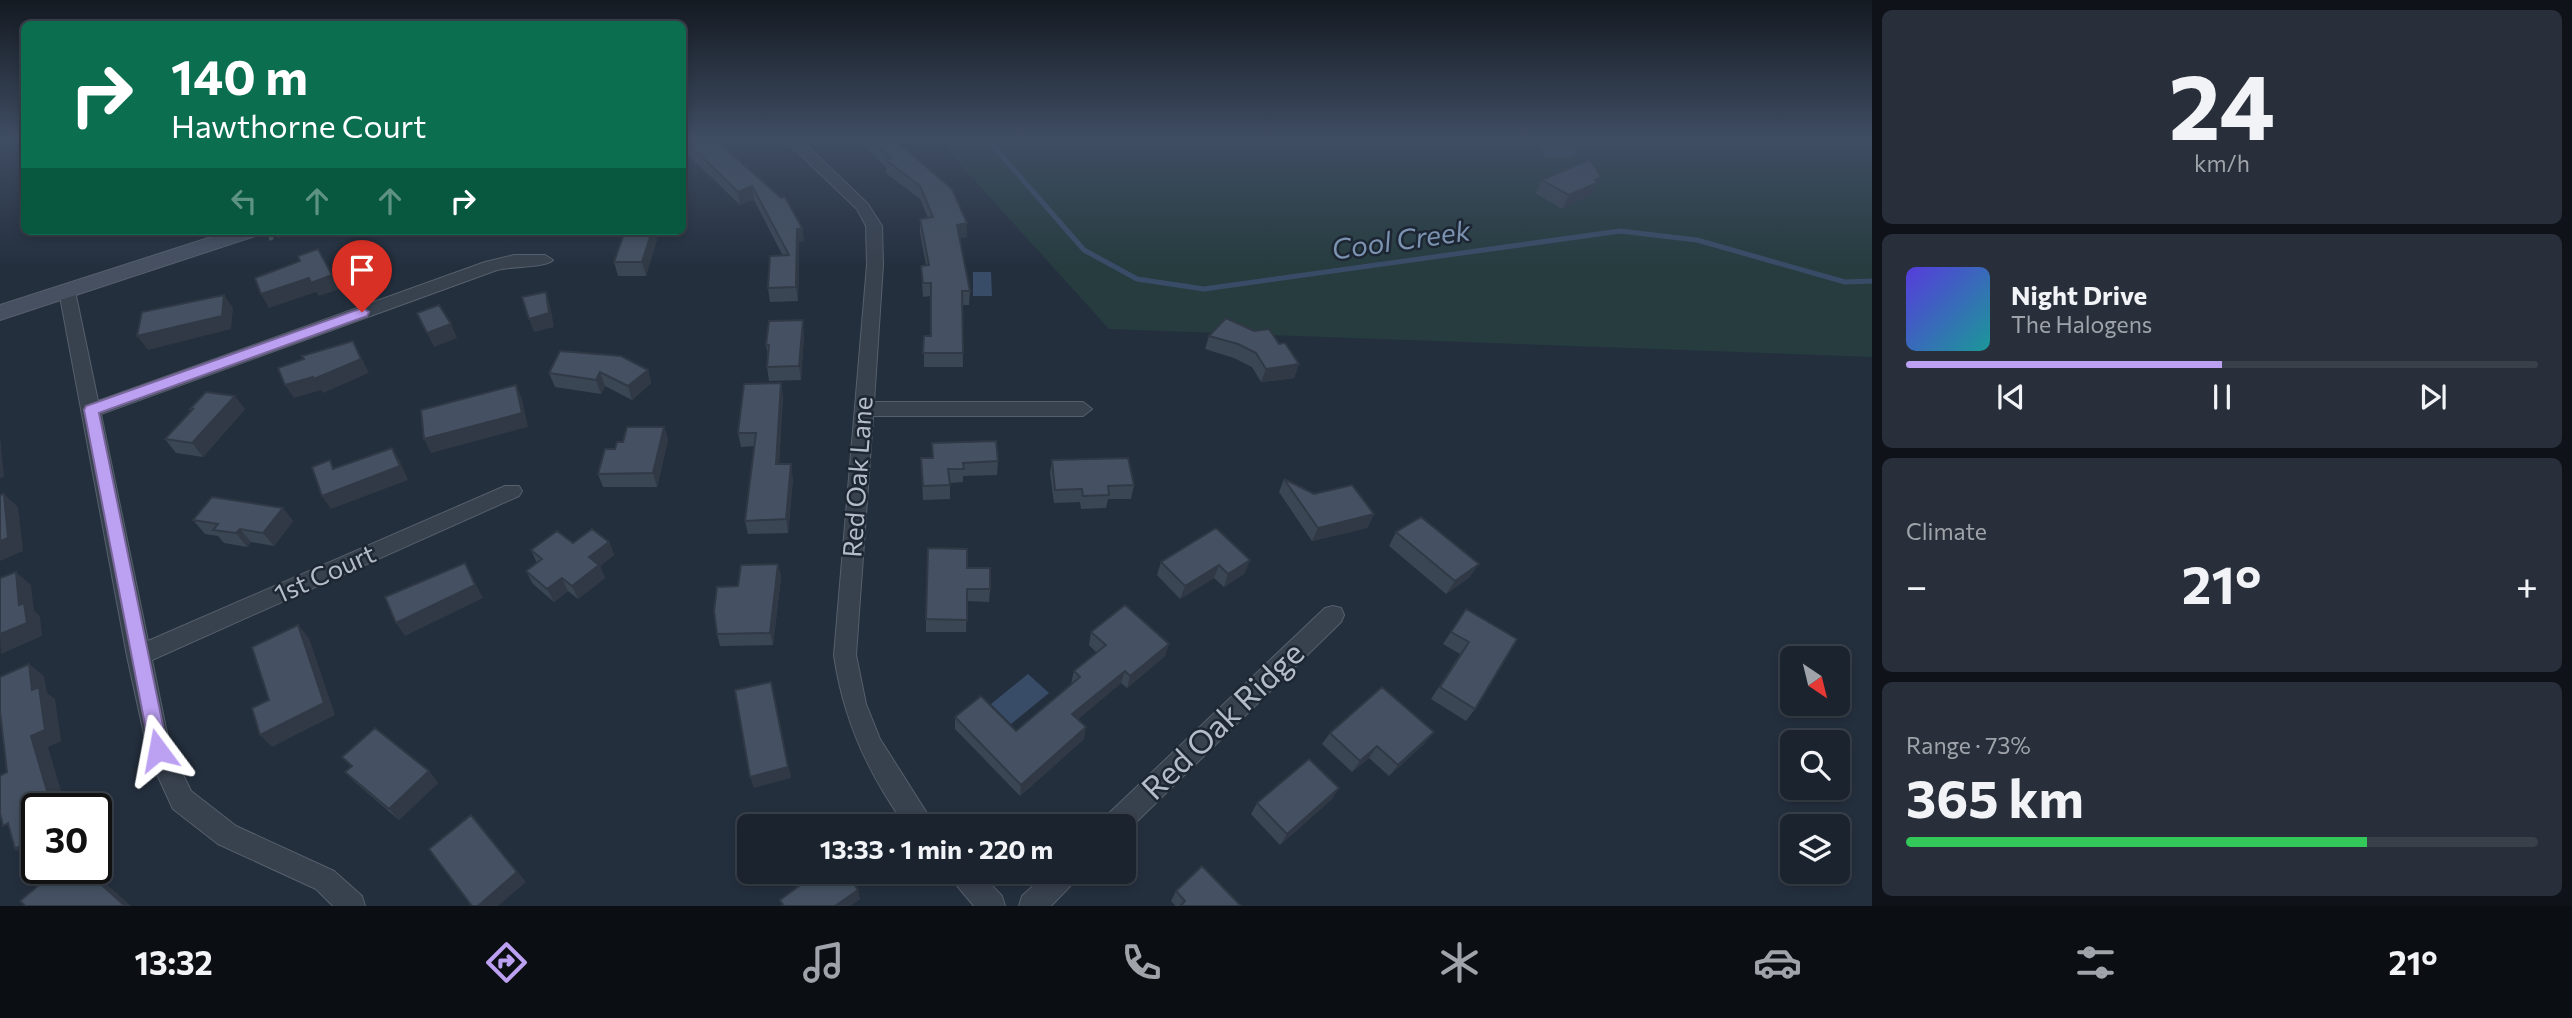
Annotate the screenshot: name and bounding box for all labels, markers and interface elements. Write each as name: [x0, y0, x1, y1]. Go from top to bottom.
text: 140 m: [171, 45, 308, 105]
text: 24: [2169, 47, 2275, 159]
icon: right: [56, 49, 147, 140]
text: Hawthorne Court: [171, 105, 427, 145]
text: km/h: [2194, 149, 2250, 177]
icon: left: [225, 182, 263, 220]
icon: ahead: [298, 182, 336, 220]
icon: ahead: [371, 182, 409, 220]
icon: right: [444, 182, 482, 220]
water label: Cool Creek: [1329, 212, 1473, 266]
pin: [332, 240, 392, 312]
icon: arrive: [343, 251, 381, 289]
text: Night Drive: [2011, 279, 2147, 310]
text: The Halogens: [2011, 310, 2152, 338]
icon: previous: [1992, 378, 2030, 416]
icon: pause: [2203, 378, 2241, 416]
icon: next: [2414, 378, 2452, 416]
street label: Red Oak Lane: [835, 395, 878, 558]
text: Climate: [1906, 517, 1987, 545]
street label: 1st Court: [269, 537, 380, 609]
text: 21°: [2182, 551, 2261, 615]
text: −: [1906, 561, 1928, 608]
text: +: [2516, 561, 2538, 608]
street label: Red Oak Ridge: [1132, 632, 1311, 807]
north arrow: [1780, 646, 1850, 716]
map controls: [1780, 646, 1850, 884]
position arrow: [121, 713, 195, 787]
button: search: [1780, 730, 1850, 800]
text: Range · 73%: [1906, 731, 2031, 759]
text: 365 km: [1906, 765, 2084, 829]
speed limit sign: 30: [21, 793, 112, 884]
button: layers: [1780, 814, 1850, 884]
text: 13:33 · 1 min · 220 m: [820, 833, 1053, 864]
icon: directions: [482, 938, 531, 987]
icon: music: [799, 938, 848, 987]
icon: phone: [1117, 938, 1166, 987]
icon: climate: [1435, 938, 1484, 987]
icon: car: [1753, 938, 1802, 987]
icon: filters: [2071, 938, 2120, 987]
text: 13:32: [134, 942, 213, 982]
text: 21°: [2389, 942, 2438, 982]

